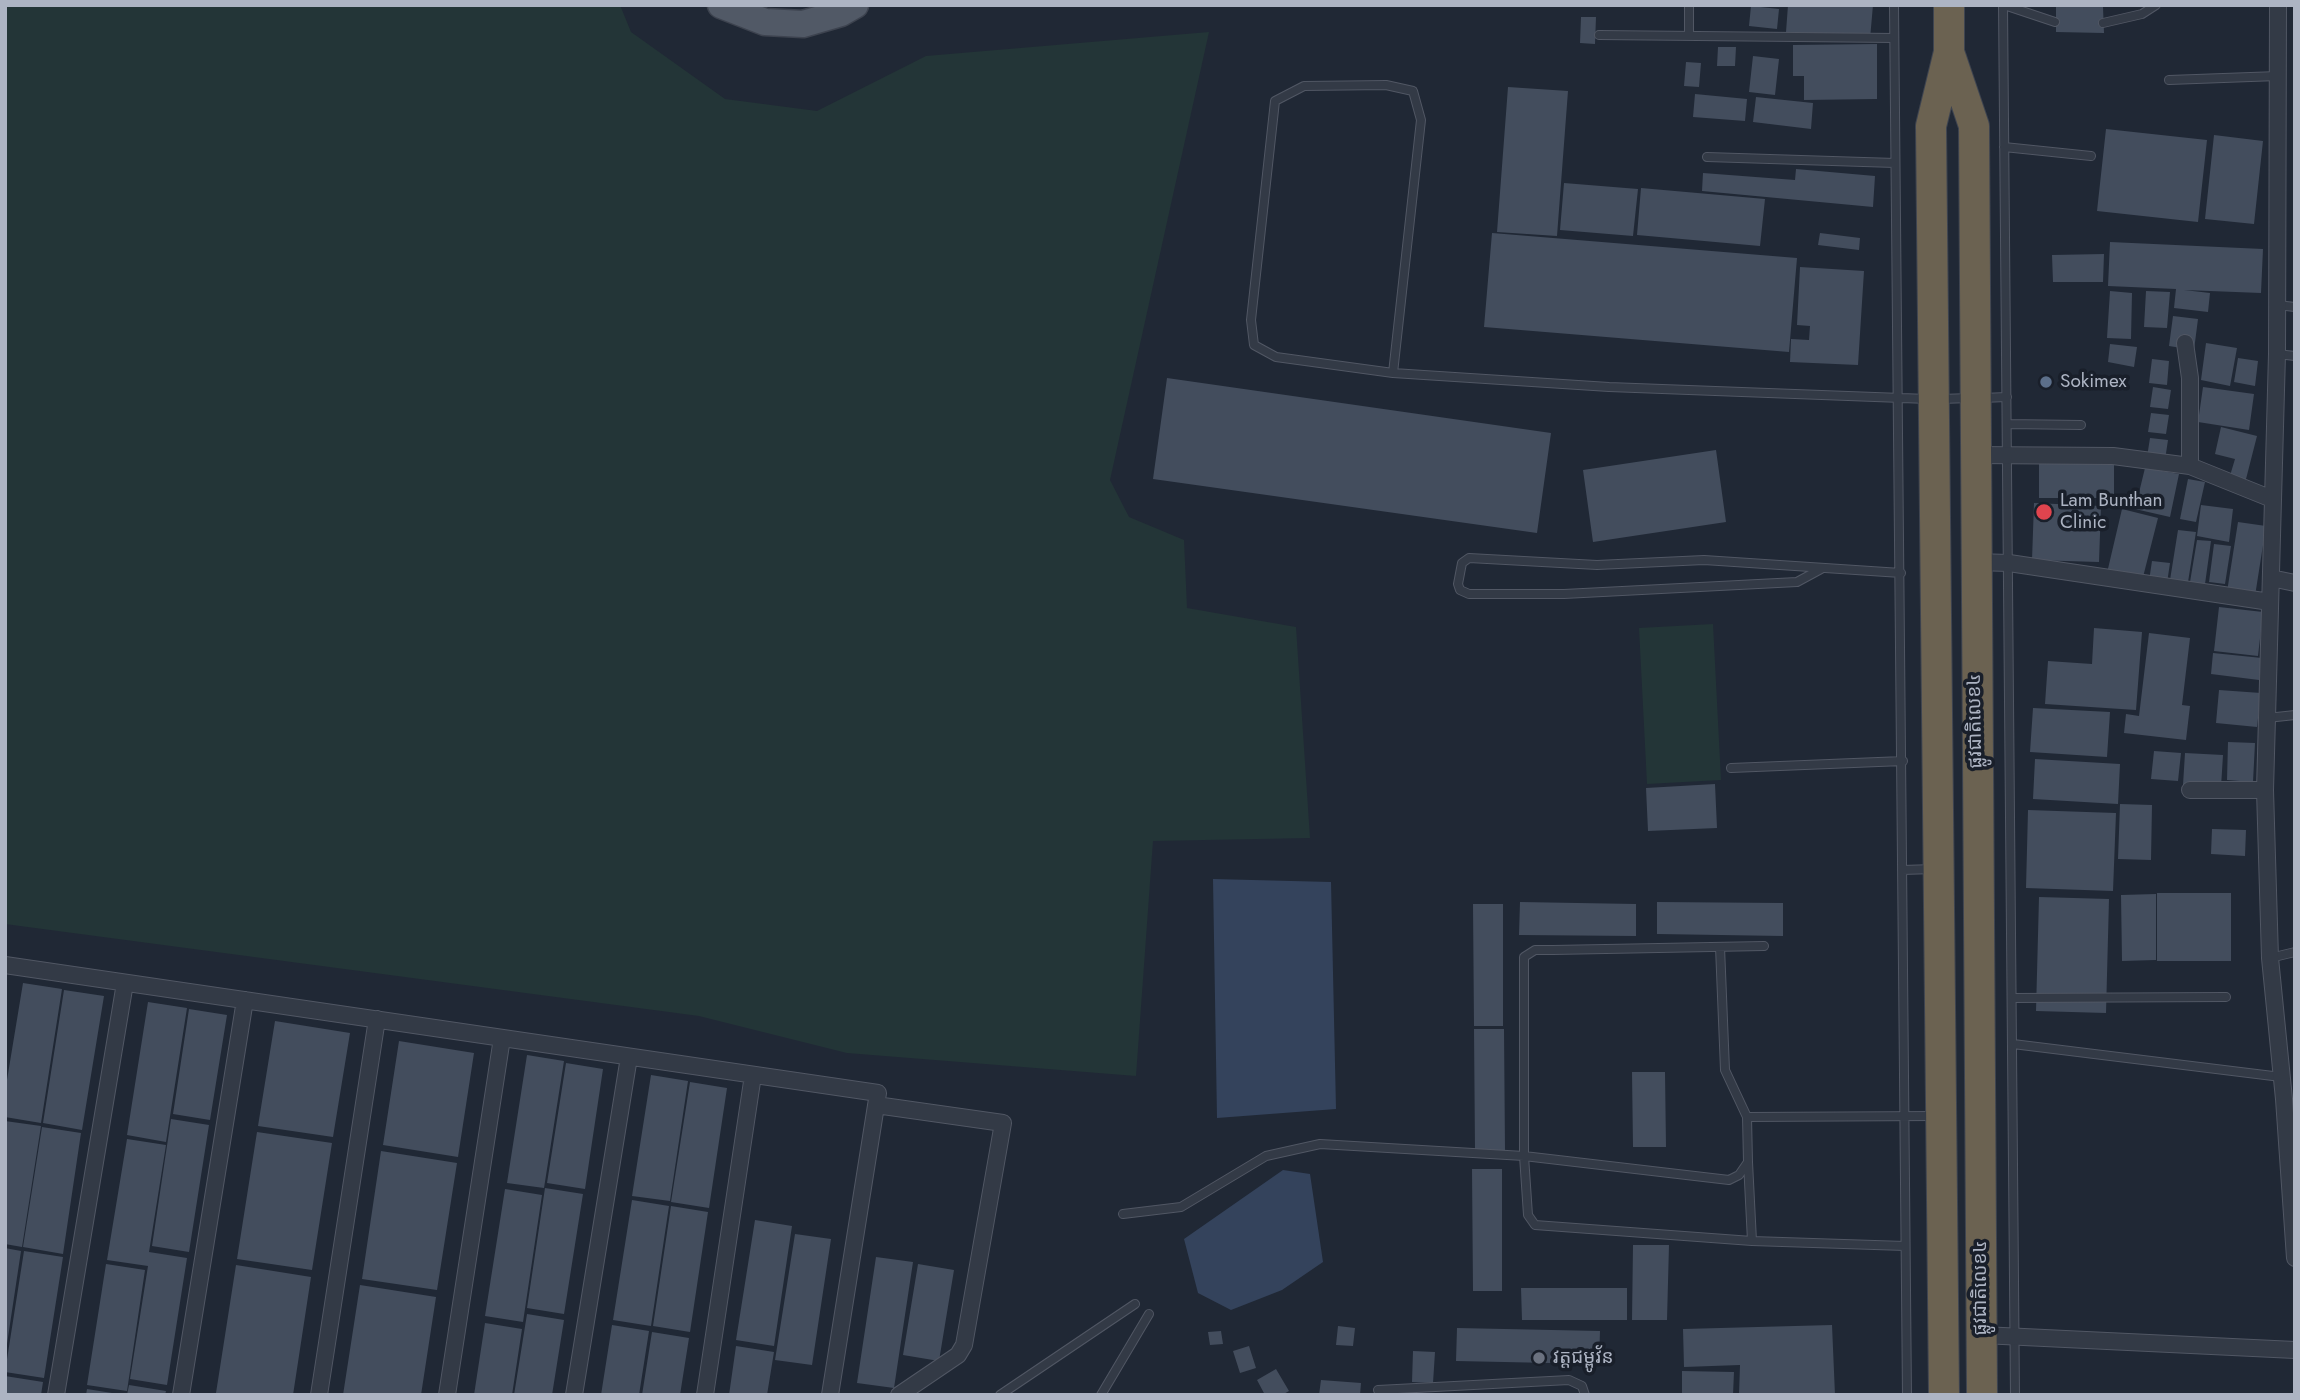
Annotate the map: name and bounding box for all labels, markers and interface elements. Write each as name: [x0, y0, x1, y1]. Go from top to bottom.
place label: Sokimex: [2060, 371, 2126, 393]
marker: Sokimex: [2038, 374, 2054, 390]
place label: Lam Bunthan Clinic: [2060, 490, 2162, 534]
marker: Lam Bunthan Clinic: [2034, 502, 2054, 522]
street label: ផ្លូវជាតិលេខ៤: [1964, 673, 1988, 769]
street label: ផ្លូវជាតិលេខ៤: [1970, 1240, 1992, 1336]
place label: វត្តជម្ពូវ័ន: [1553, 1347, 1614, 1369]
marker: វត្តជម្ពូវ័ន: [1531, 1350, 1547, 1366]

